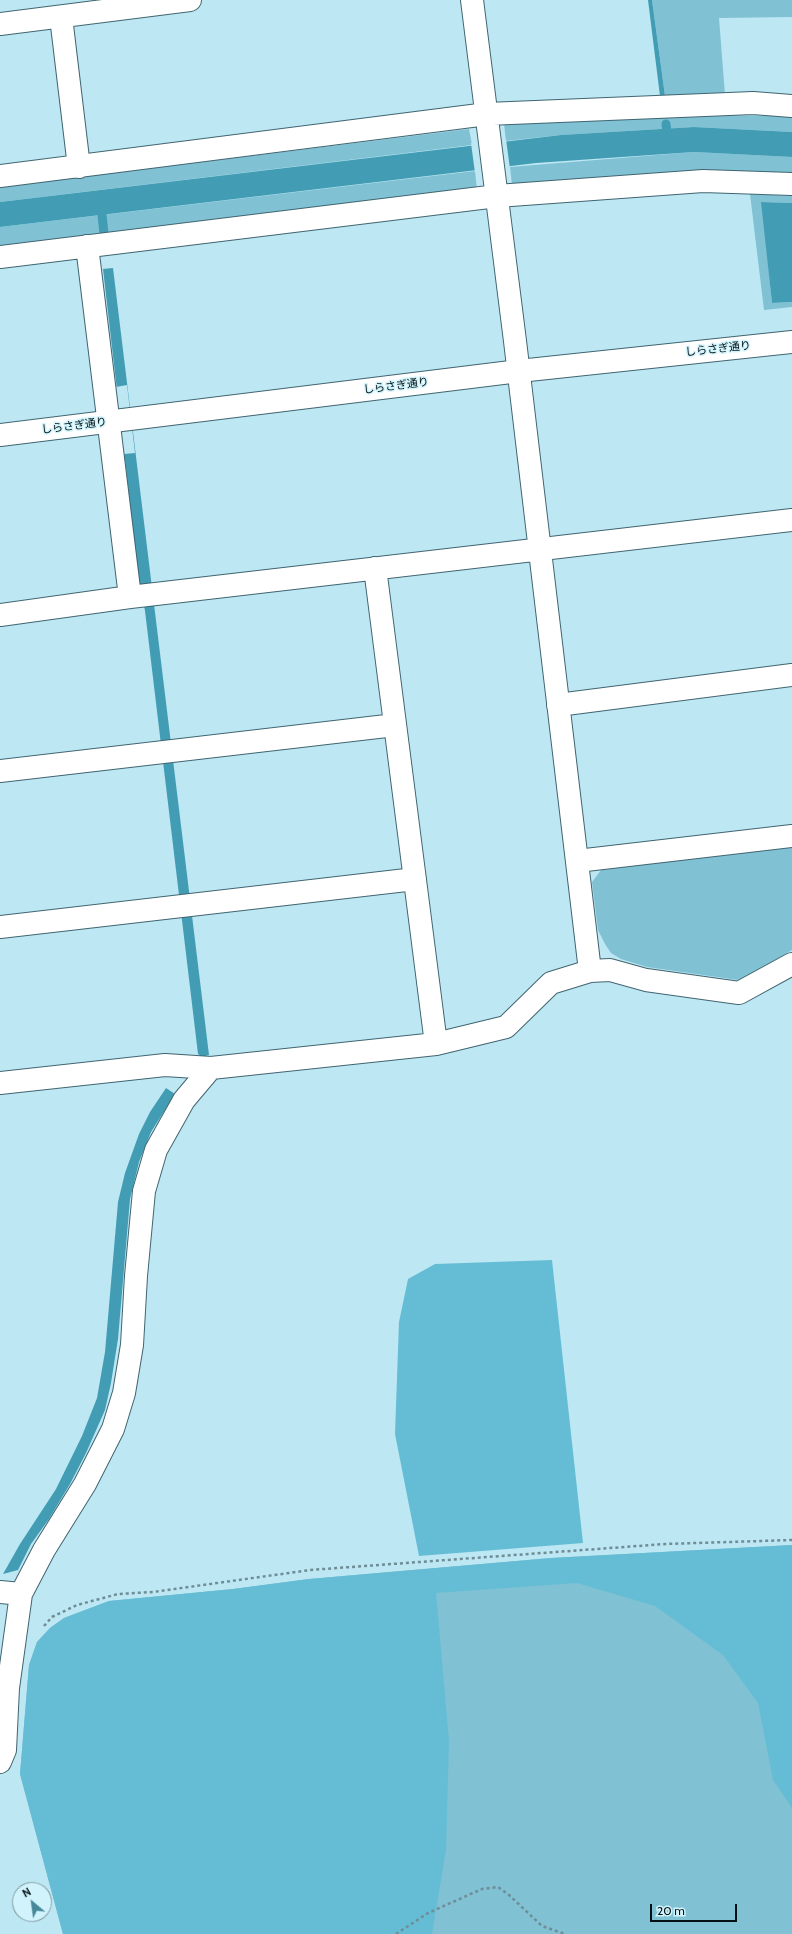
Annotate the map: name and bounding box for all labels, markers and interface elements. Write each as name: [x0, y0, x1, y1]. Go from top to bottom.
street label: しらさぎ通り: [684, 339, 752, 359]
street label: しらさぎ通り: [362, 375, 430, 397]
street label: しらさぎ通り: [40, 415, 108, 437]
north arrow: [12, 1882, 52, 1922]
text: N: [20, 1884, 33, 1900]
scale bar: [652, 1896, 739, 1922]
text: 20 m: [657, 1903, 685, 1918]

